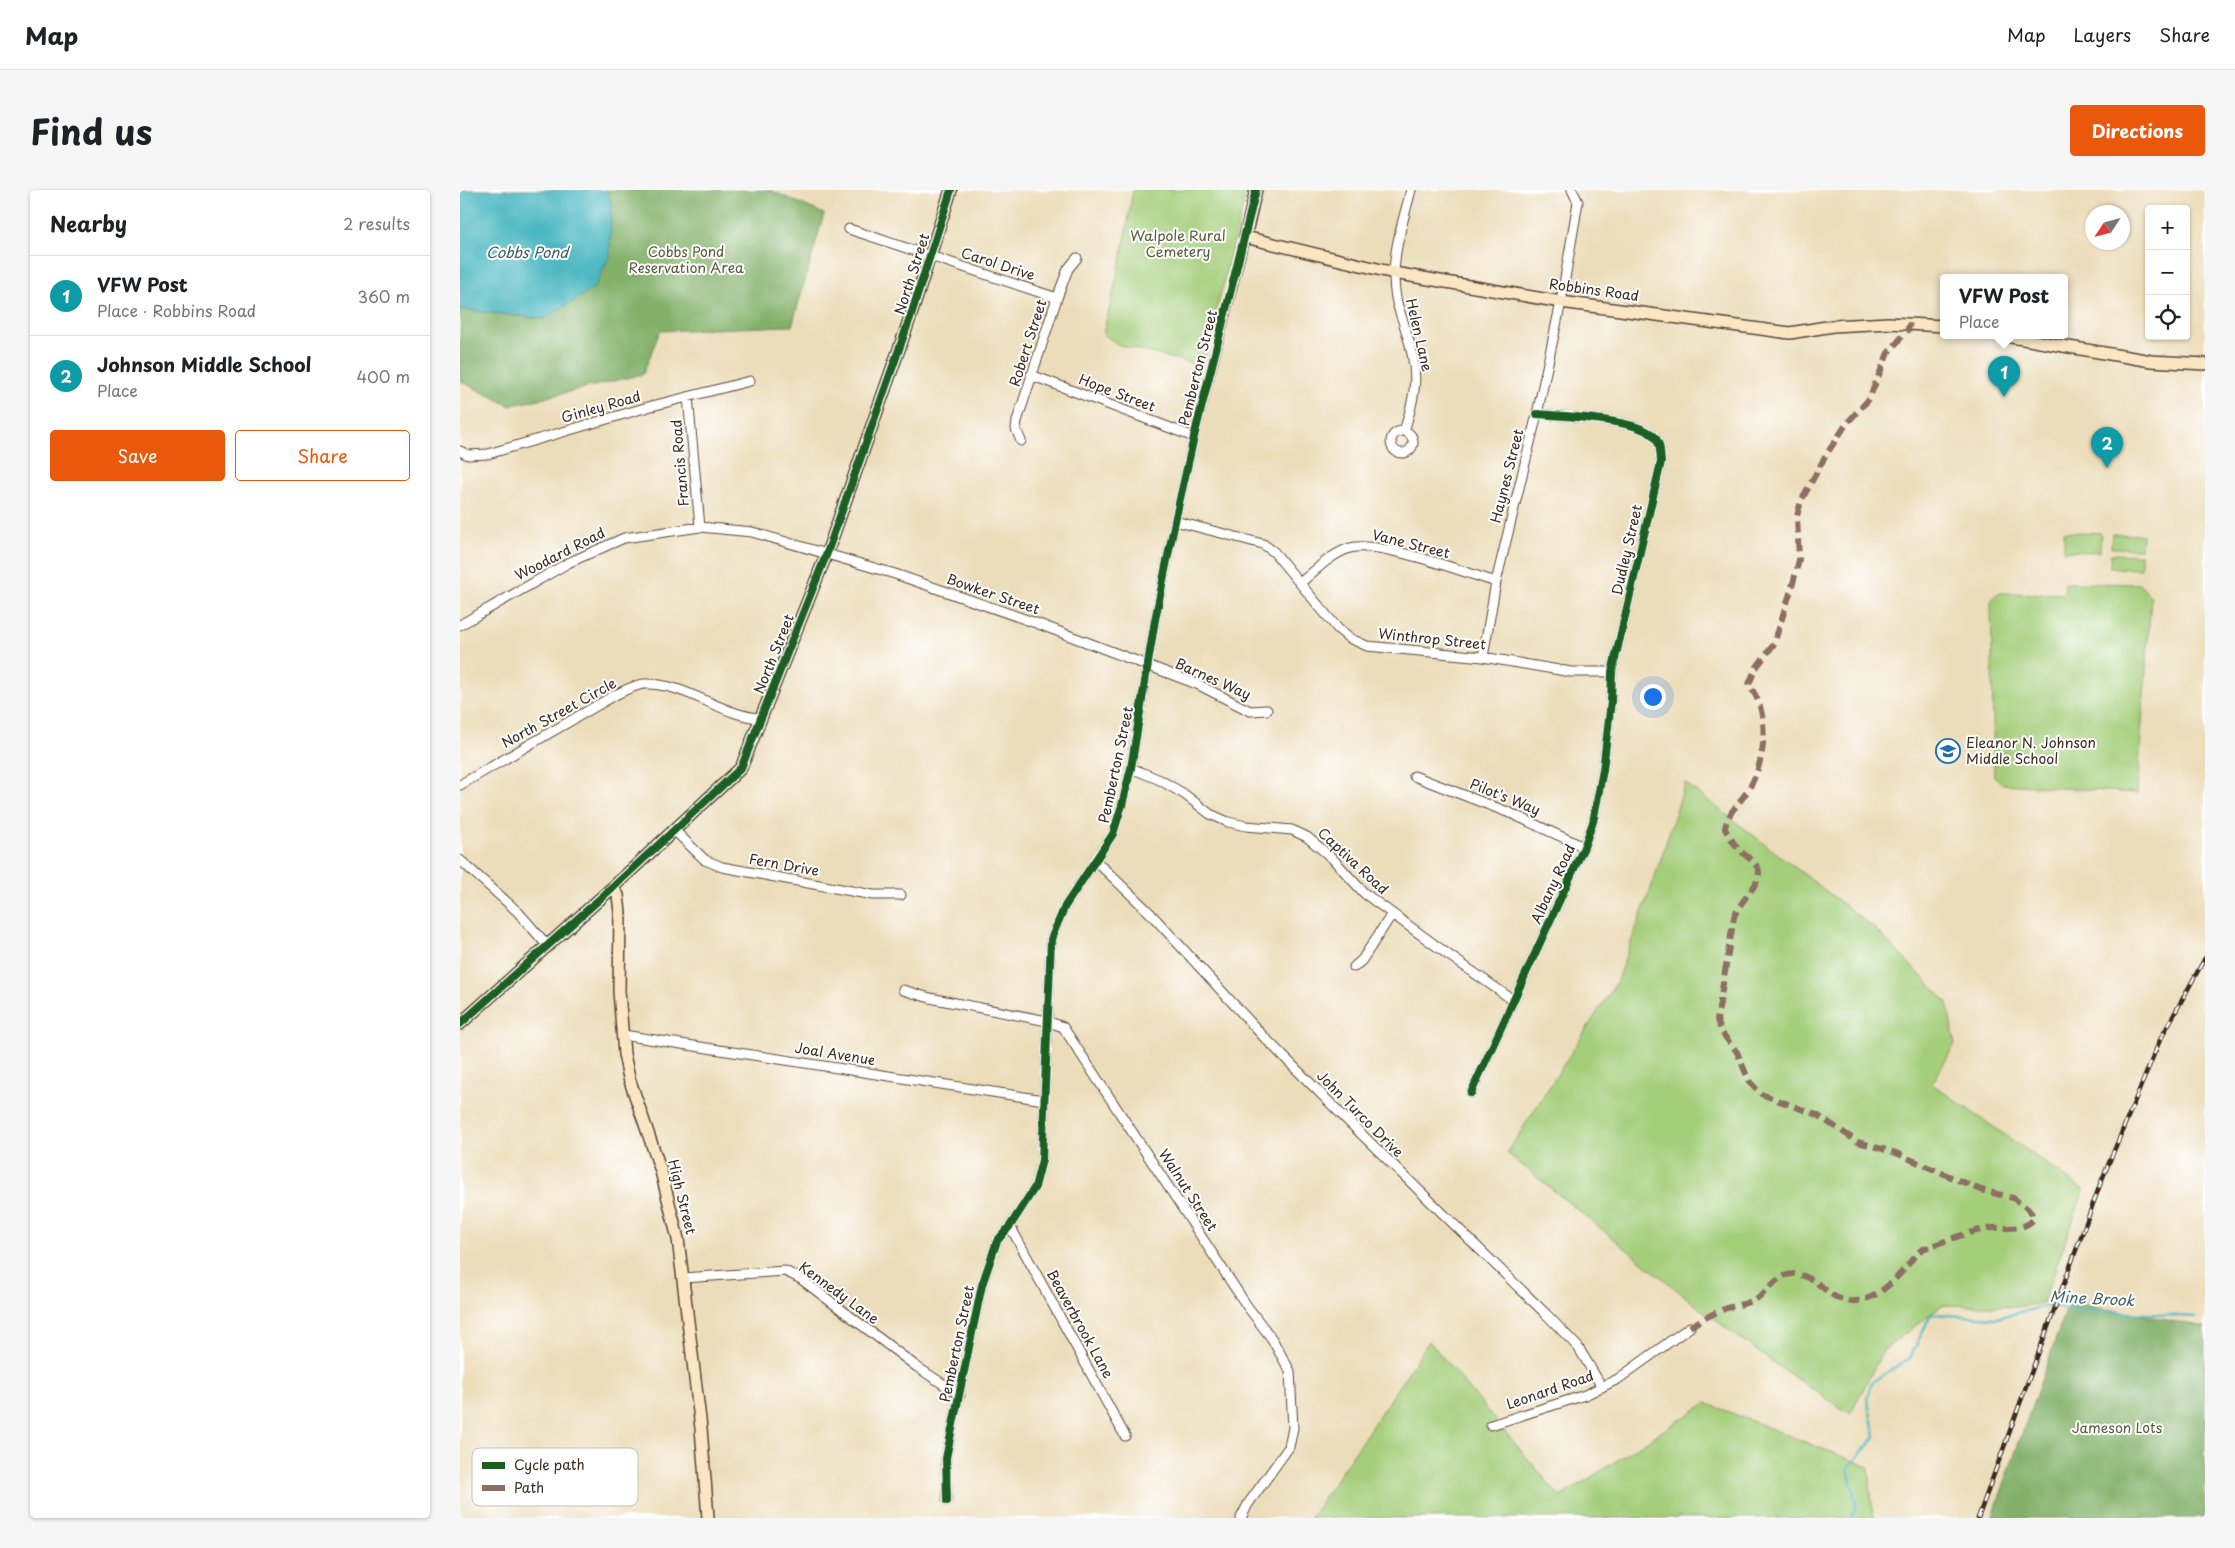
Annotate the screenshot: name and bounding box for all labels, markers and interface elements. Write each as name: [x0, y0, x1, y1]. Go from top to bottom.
text: Map: [25, 17, 78, 53]
text: Map: [2007, 21, 2046, 48]
text: Layers: [2074, 21, 2131, 48]
text: Share: [2159, 21, 2210, 48]
text: Find us: [30, 104, 152, 157]
button: Directions: [2070, 105, 2205, 156]
north arrow: [2085, 205, 2130, 250]
map controls: [2145, 205, 2190, 340]
button: +: [2145, 205, 2190, 250]
text: Nearby: [50, 207, 127, 239]
text: 2 results: [343, 211, 410, 235]
park label: Walpole Rural Cemetery: [1130, 225, 1226, 262]
street label: North Street: [888, 230, 935, 317]
water label: Cobbs Pond: [486, 240, 570, 263]
park label: Cobbs Pond Reservation Area: [628, 241, 744, 278]
street label: Carol Drive: [958, 242, 1038, 285]
button: −: [2145, 250, 2190, 295]
text: VFW Post: [97, 270, 188, 298]
street label: Robbins Road: [1548, 273, 1640, 306]
popup: [1940, 274, 2068, 339]
text: VFW Post: [1959, 281, 2049, 309]
text: 1: [62, 284, 70, 308]
text: 360 m: [358, 284, 410, 308]
button: locate: [2145, 295, 2190, 340]
street label: Robert Street: [1004, 296, 1052, 389]
street label: Helen Lane: [1401, 296, 1438, 374]
text: Place · Robbins Road: [97, 298, 256, 322]
street label: Pemberton Street: [1173, 307, 1222, 428]
text: Place: [1959, 309, 2000, 333]
text: Johnson Middle School: [97, 350, 311, 378]
pin: 1: [1988, 356, 2020, 397]
text: 2: [60, 364, 72, 388]
text: 400 m: [357, 364, 410, 388]
street label: Hope Street: [1076, 368, 1159, 417]
text: Place: [97, 378, 138, 402]
street label: Ginley Road: [559, 385, 643, 428]
street label: Francis Road: [665, 419, 694, 507]
street label: Haynes Street: [1485, 426, 1528, 525]
pin: 2: [2091, 427, 2123, 468]
button: Save: [50, 430, 225, 481]
button: Share: [235, 430, 410, 481]
street label: Dudley Street: [1606, 502, 1647, 597]
street label: Woodard Road: [511, 522, 608, 585]
street label: Vane Street: [1370, 524, 1452, 563]
street label: Bowker Street: [944, 568, 1043, 619]
street label: North Street: [748, 610, 799, 697]
street label: Winthrop Street: [1377, 622, 1487, 655]
street label: Barnes Way: [1172, 652, 1255, 705]
street label: North Street Circle: [497, 672, 620, 753]
your location: [1640, 684, 1666, 710]
street label: Pemberton Street: [1093, 704, 1138, 825]
place label: Eleanor N. Johnson Middle School: [1966, 732, 2096, 769]
school or university icon: Eleanor N. Johnson Middle School: [1935, 738, 1961, 764]
street label: Pilot's Way: [1467, 773, 1544, 820]
street label: Captiva Road: [1313, 822, 1393, 899]
street label: Albany Road: [1525, 841, 1580, 927]
street label: Fern Drive: [747, 848, 821, 881]
street label: Joal Avenue: [793, 1037, 877, 1070]
street label: John Turco Drive: [1312, 1065, 1409, 1162]
street label: Walnut Street: [1154, 1144, 1223, 1235]
street label: High Street: [663, 1157, 702, 1237]
street label: Kennedy Lane: [795, 1256, 884, 1329]
street label: Beaverbrook Lane: [1042, 1266, 1119, 1382]
street label: Pemberton Street: [934, 1283, 979, 1404]
water label: Mine Brook: [2049, 1284, 2136, 1311]
street label: Leonard Road: [1503, 1365, 1596, 1414]
park label: Jameson Lots: [2072, 1417, 2163, 1438]
legend: [472, 1448, 638, 1506]
text: Cycle path: [514, 1454, 585, 1475]
text: Path: [514, 1477, 544, 1498]

